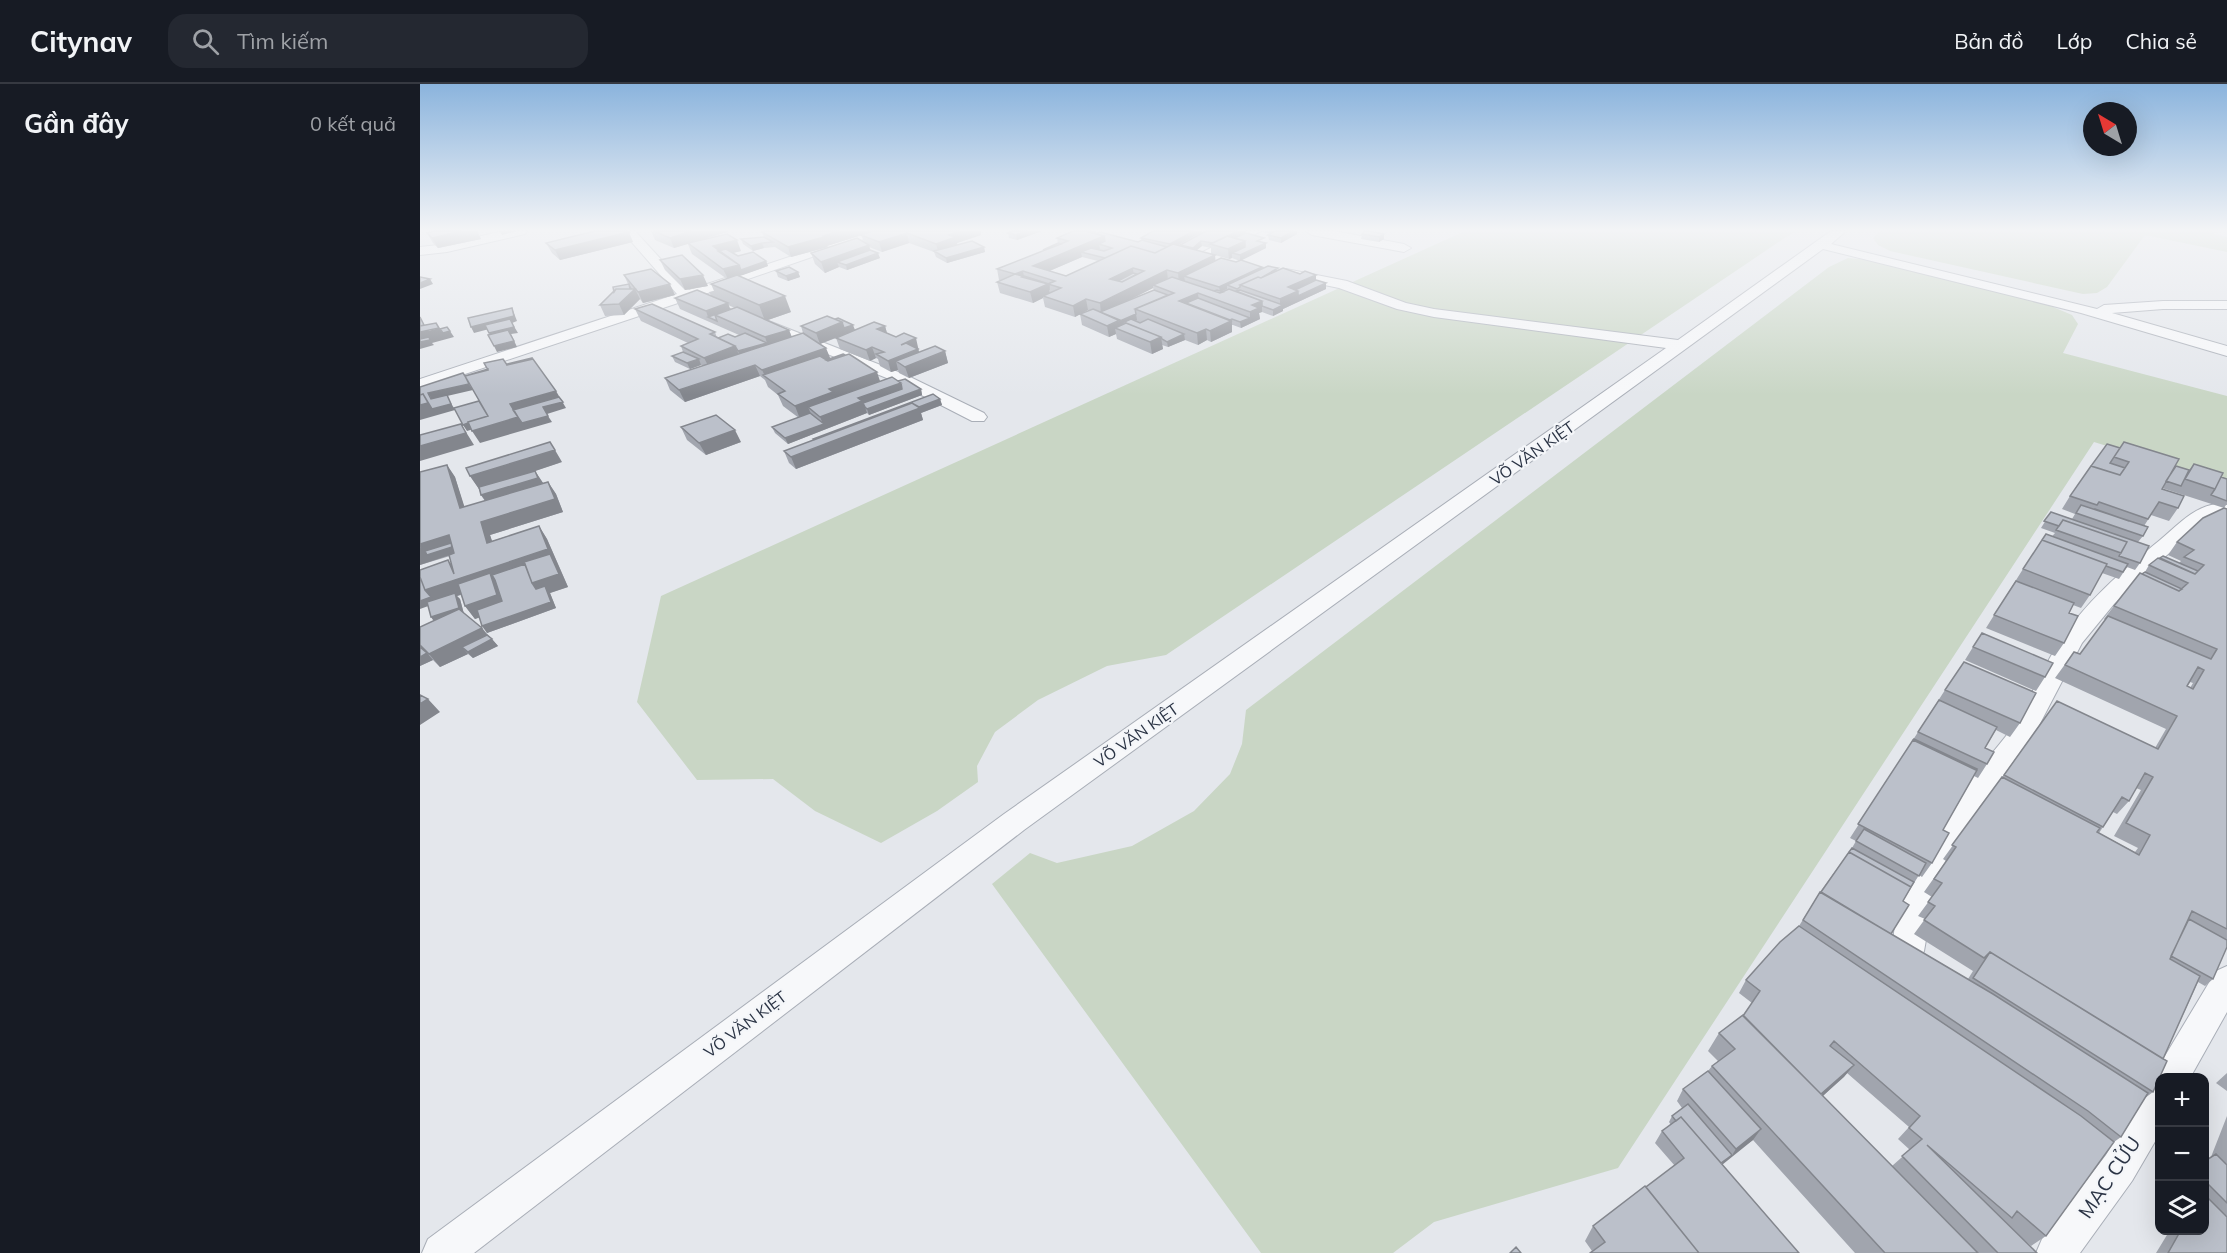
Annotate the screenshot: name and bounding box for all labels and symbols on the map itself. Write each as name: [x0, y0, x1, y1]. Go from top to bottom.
north arrow: [2083, 102, 2137, 156]
street label: VÕ VĂN KIỆT: [1486, 416, 1578, 490]
street label: VÕ VĂN KIỆT: [1090, 698, 1182, 772]
street label: VÕ VĂN KIỆT: [700, 986, 791, 1062]
street label: MẠC CỬU: [2073, 1131, 2145, 1223]

